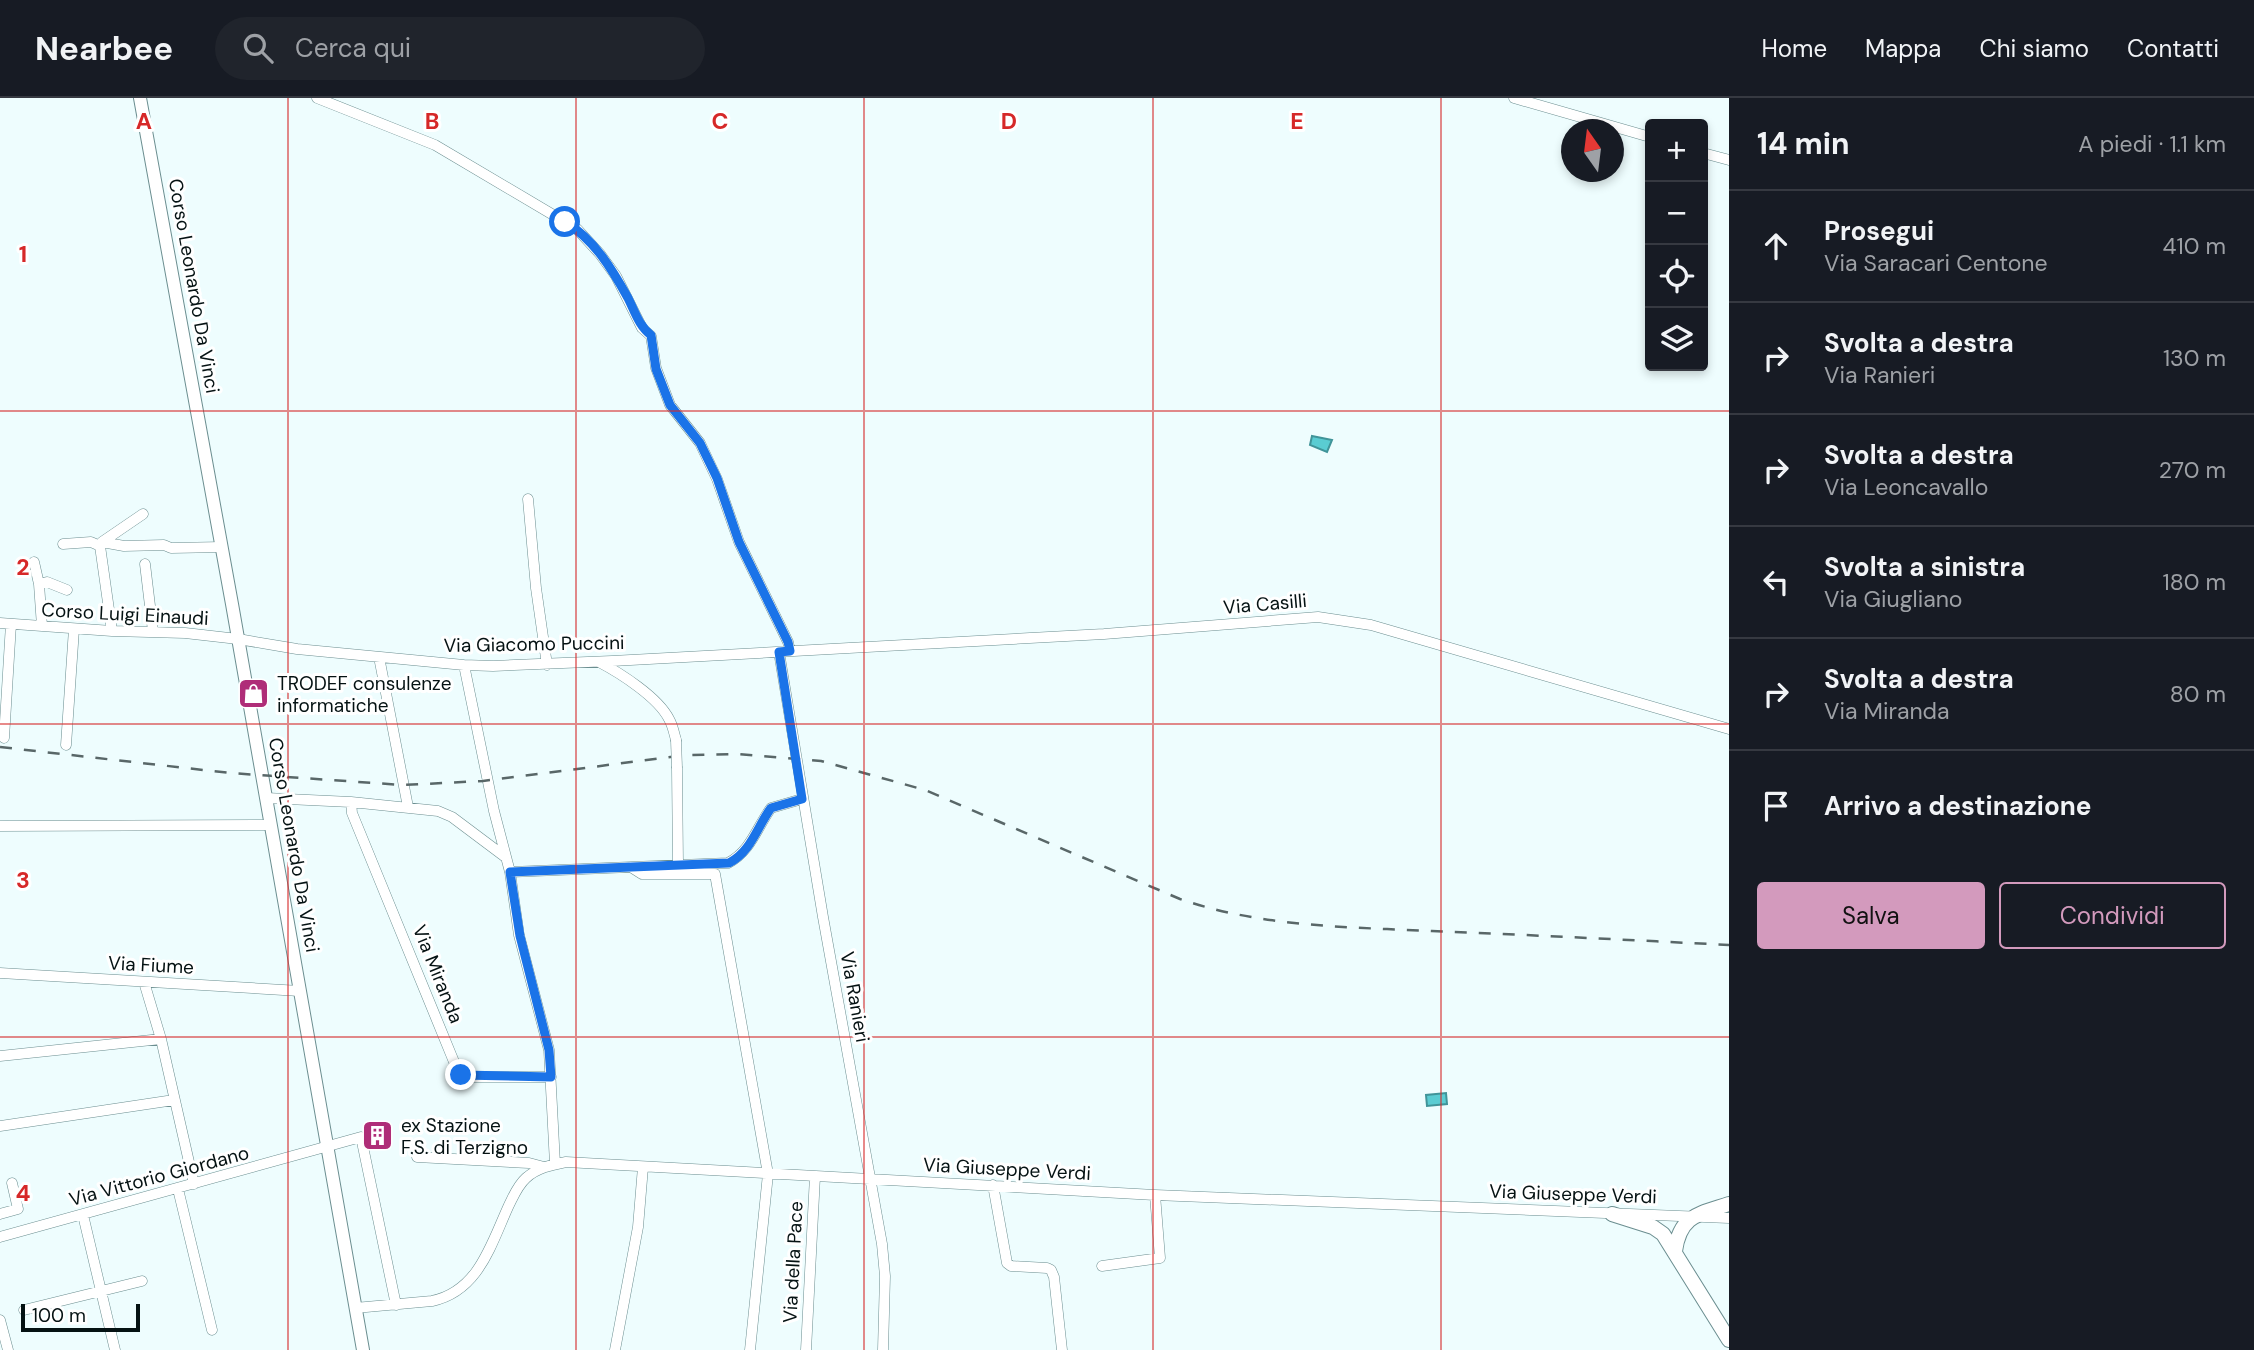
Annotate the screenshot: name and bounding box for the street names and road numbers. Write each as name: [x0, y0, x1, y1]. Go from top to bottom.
street label: Corso Leonardo Da Vinci: [163, 177, 225, 395]
street label: Via Casilli: [1222, 588, 1308, 620]
street label: Corso Luigi Einaudi: [41, 597, 209, 631]
street label: Via Giacomo Puccini: [443, 630, 625, 658]
street label: Corso Leonardo Da Vinci: [263, 736, 325, 954]
street label: Via Miranda: [407, 921, 469, 1027]
street label: Via Fiume: [107, 950, 195, 980]
street label: Via Ranieri: [835, 950, 875, 1044]
street label: Via Vittorio Giordano: [66, 1140, 252, 1212]
street label: Via Giuseppe Verdi: [923, 1152, 1091, 1186]
street label: Via Giuseppe Verdi: [1489, 1179, 1657, 1209]
street label: Via della Pace: [777, 1201, 809, 1323]

